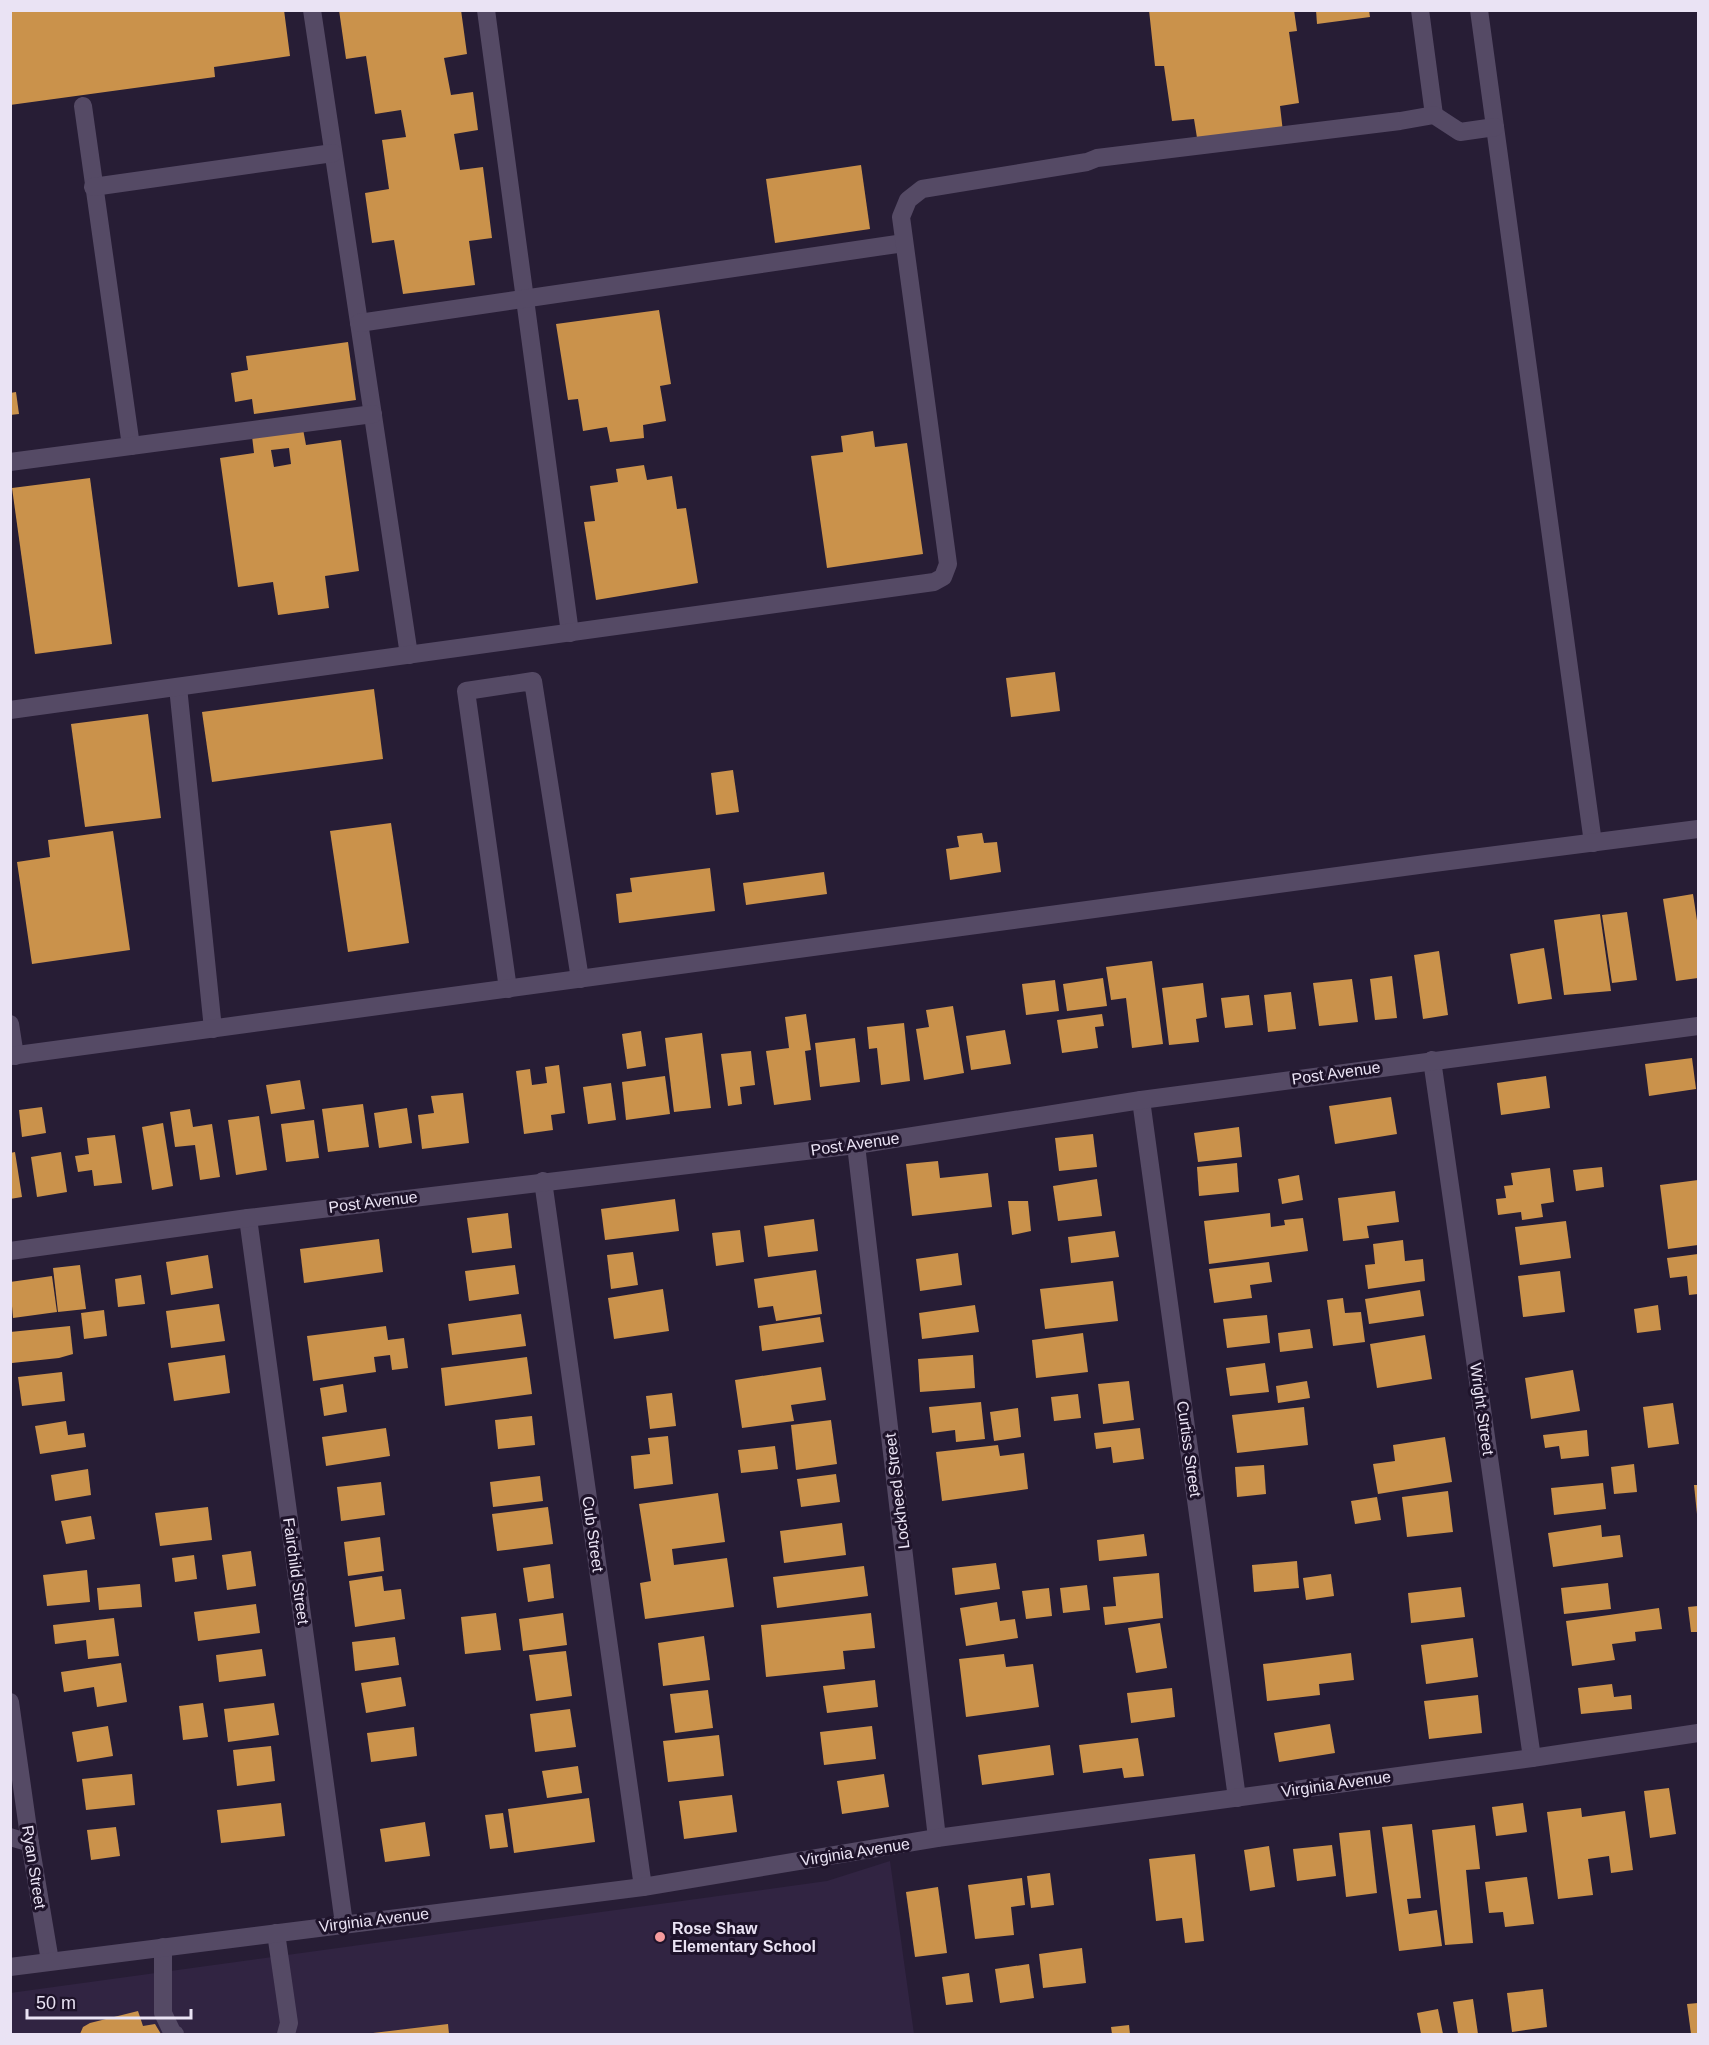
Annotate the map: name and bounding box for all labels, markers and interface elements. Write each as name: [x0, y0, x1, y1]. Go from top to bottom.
street label: Post Avenue: [1290, 1058, 1382, 1088]
street label: Post Avenue: [809, 1129, 901, 1159]
street label: Post Avenue: [328, 1188, 419, 1216]
street label: Wright Street: [1467, 1362, 1497, 1457]
street label: Curtiss Street: [1174, 1400, 1204, 1499]
street label: Lockheed Street: [881, 1432, 913, 1550]
street label: Cub Street: [579, 1495, 607, 1574]
street label: Fairchild Street: [280, 1517, 312, 1626]
street label: Virginia Avenue: [1280, 1768, 1392, 1800]
street label: Ryan Street: [19, 1824, 49, 1911]
street label: Virginia Avenue: [799, 1835, 911, 1869]
street label: Virginia Avenue: [318, 1905, 430, 1935]
place label: Rose Shaw Elementary School: [672, 1920, 816, 1955]
marker: Rose Shaw Elementary School: [653, 1930, 667, 1944]
scale bar: [27, 1982, 190, 2020]
text: 50 m: [36, 1993, 76, 2013]

